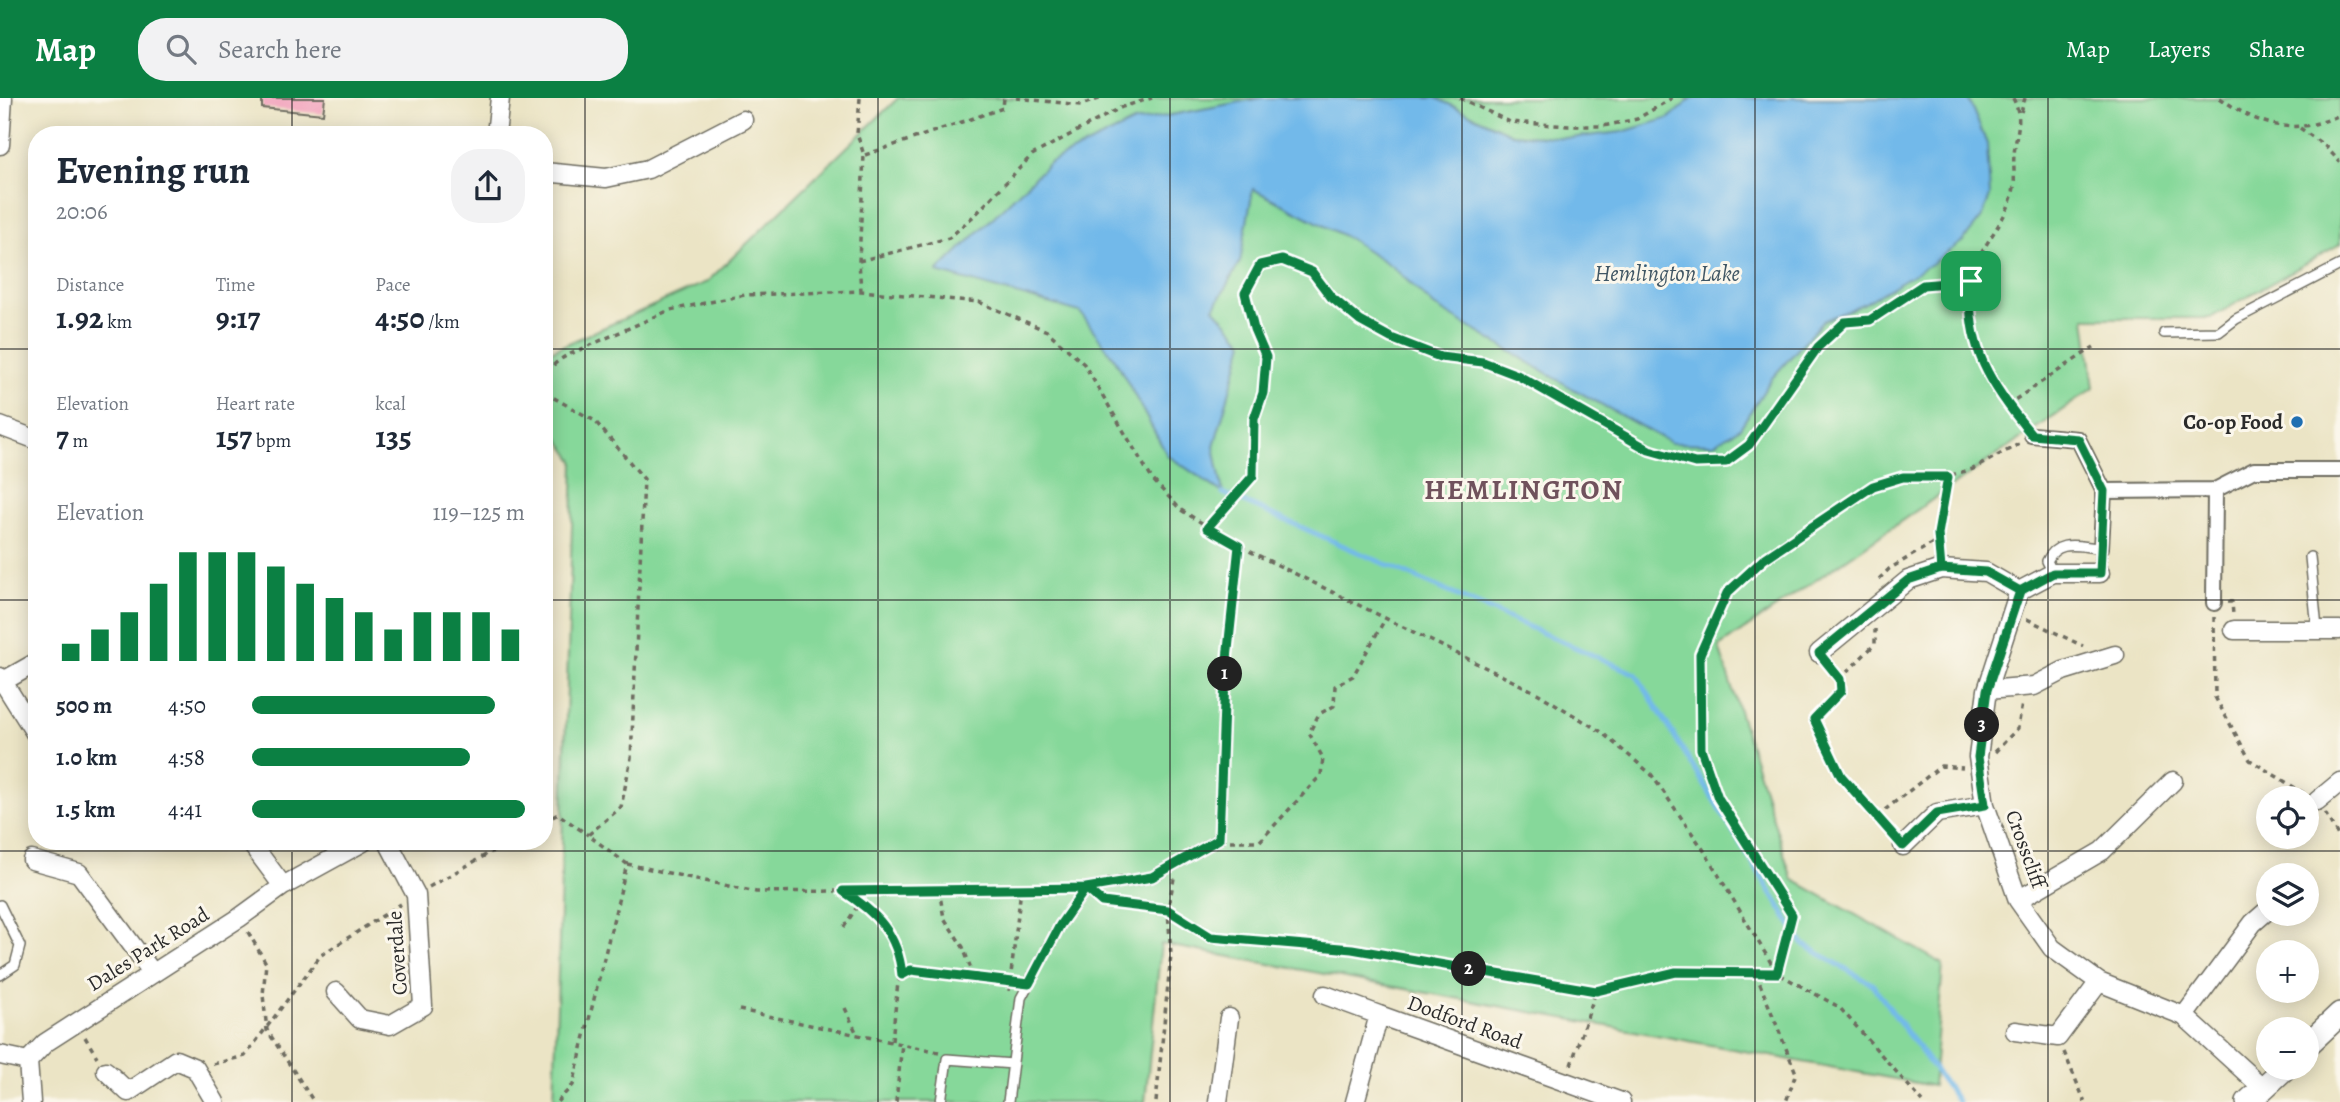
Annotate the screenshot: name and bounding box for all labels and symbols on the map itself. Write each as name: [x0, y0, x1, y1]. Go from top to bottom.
pin: [1941, 251, 2001, 311]
water label: Hemlington Lake: [1594, 258, 1740, 289]
place label: Co-op Food: [2183, 408, 2284, 436]
marker: Co-op Food: [2289, 414, 2305, 430]
district label: HEMLINGTON: [1424, 471, 1624, 509]
pin: 1: [1208, 656, 1242, 692]
pin: 3: [1965, 708, 2000, 742]
street label: Crosscliff: [1999, 806, 2054, 895]
street label: Dales Park Road: [82, 900, 215, 998]
street label: Coverdale: [380, 910, 414, 996]
pin: 2: [1452, 952, 1486, 986]
street label: Dodford Road: [1404, 988, 1527, 1056]

